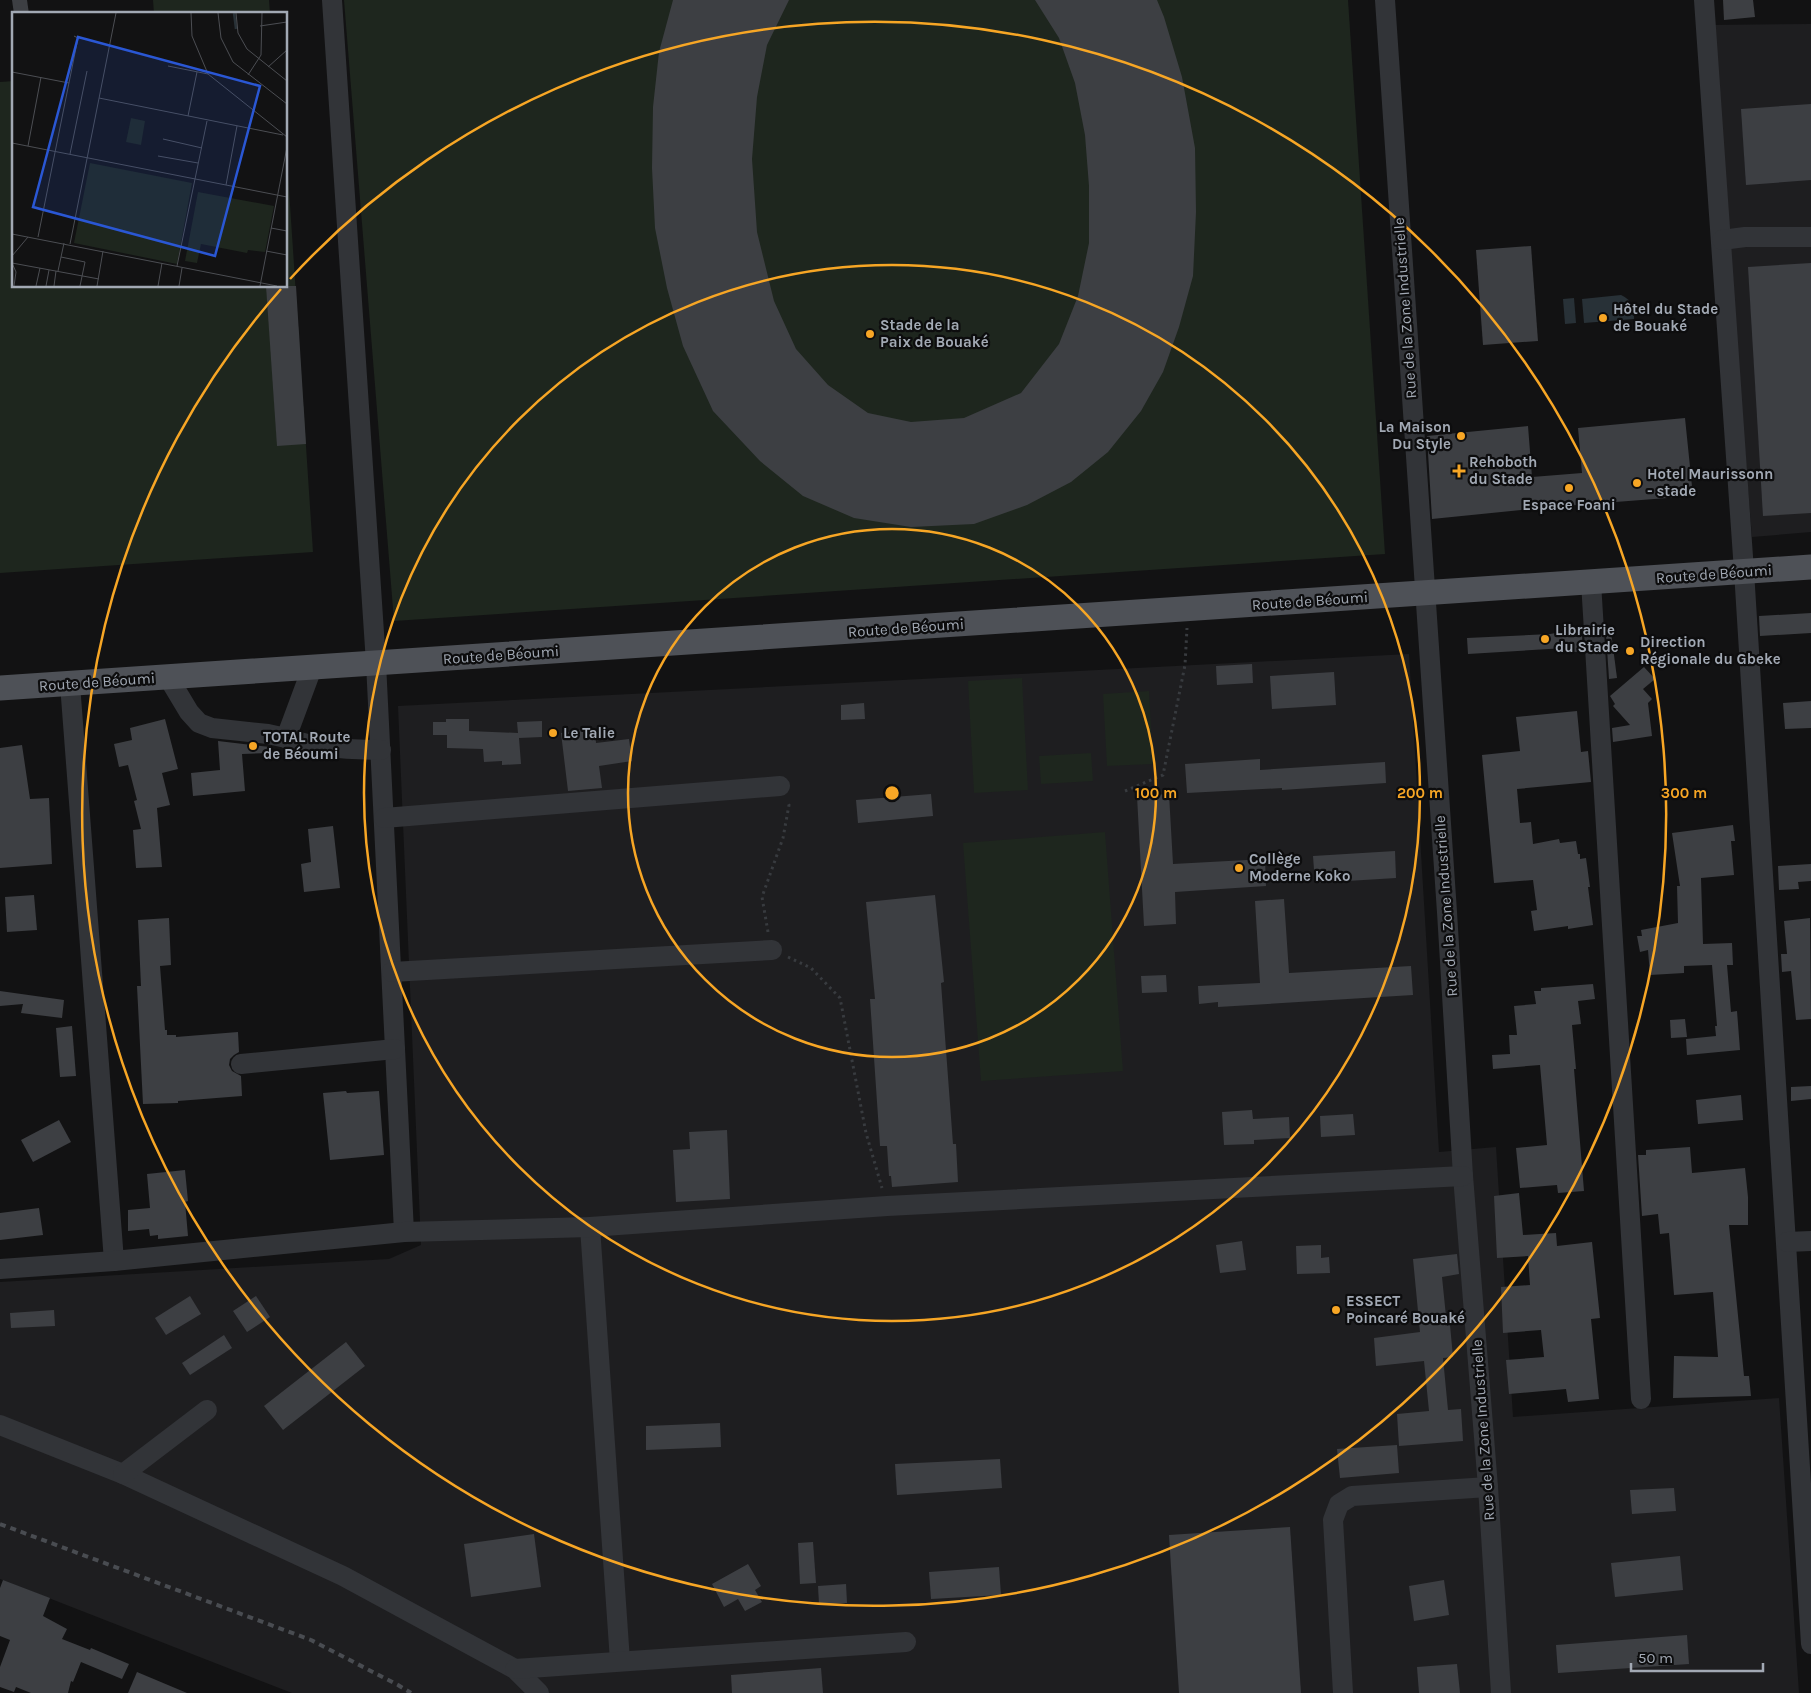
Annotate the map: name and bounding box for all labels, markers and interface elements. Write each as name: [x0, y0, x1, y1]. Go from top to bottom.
inset map: [12, 12, 288, 288]
street label: Rue de la Zone Industrielle: [1390, 217, 1420, 399]
place label: Hôtel du Stade de Bouaké: [1613, 300, 1718, 335]
marker: Hôtel du Stade de Bouaké: [1597, 312, 1609, 324]
place label: Stade de la Paix de Bouaké: [880, 316, 989, 351]
marker: Stade de la Paix de Bouaké: [864, 328, 876, 340]
place label: La Maison Du Style: [1378, 418, 1451, 453]
marker: La Maison Du Style: [1455, 430, 1467, 442]
place label: Rehoboth du Stade: [1469, 453, 1537, 488]
marker: Rehoboth du Stade: [1453, 465, 1465, 477]
place label: Hotel Maurissonn - stade: [1647, 465, 1773, 500]
marker: Hotel Maurissonn - stade: [1631, 477, 1643, 489]
marker: Espace Foani: [1563, 482, 1575, 494]
place label: Espace Foani: [1522, 496, 1616, 514]
street label: Route de Béoumi: [1655, 561, 1773, 587]
street label: Route de Béoumi: [1251, 588, 1369, 614]
street label: Route de Béoumi: [847, 615, 965, 641]
place label: Librairie du Stade: [1555, 621, 1619, 656]
marker: Librairie du Stade: [1539, 633, 1551, 645]
place label: Direction Régionale du Gbeke: [1640, 633, 1781, 668]
street label: Route de Béoumi: [442, 642, 560, 668]
marker: Direction Régionale du Gbeke: [1624, 645, 1636, 657]
street label: Route de Béoumi: [38, 669, 156, 695]
place label: Le Talie: [563, 724, 615, 742]
marker: Le Talie: [547, 727, 559, 739]
place label: TOTAL Route de Béoumi: [263, 728, 351, 763]
marker: TOTAL Route de Béoumi: [247, 740, 259, 752]
centre of rings: [883, 784, 901, 802]
text: 100 m: [1135, 784, 1177, 802]
text: 200 m: [1397, 784, 1443, 802]
text: 300 m: [1661, 784, 1707, 802]
street label: Rue de la Zone Industrielle: [1431, 815, 1461, 997]
place label: Collège Moderne Koko: [1249, 850, 1350, 885]
marker: Collège Moderne Koko: [1233, 862, 1245, 874]
place label: ESSECT Poincaré Bouaké: [1346, 1292, 1465, 1327]
marker: ESSECT Poincaré Bouaké: [1330, 1304, 1342, 1316]
street label: Rue de la Zone Industrielle: [1468, 1339, 1498, 1521]
scale bar: [1631, 1640, 1764, 1672]
text: 50 m: [1638, 1649, 1673, 1667]

